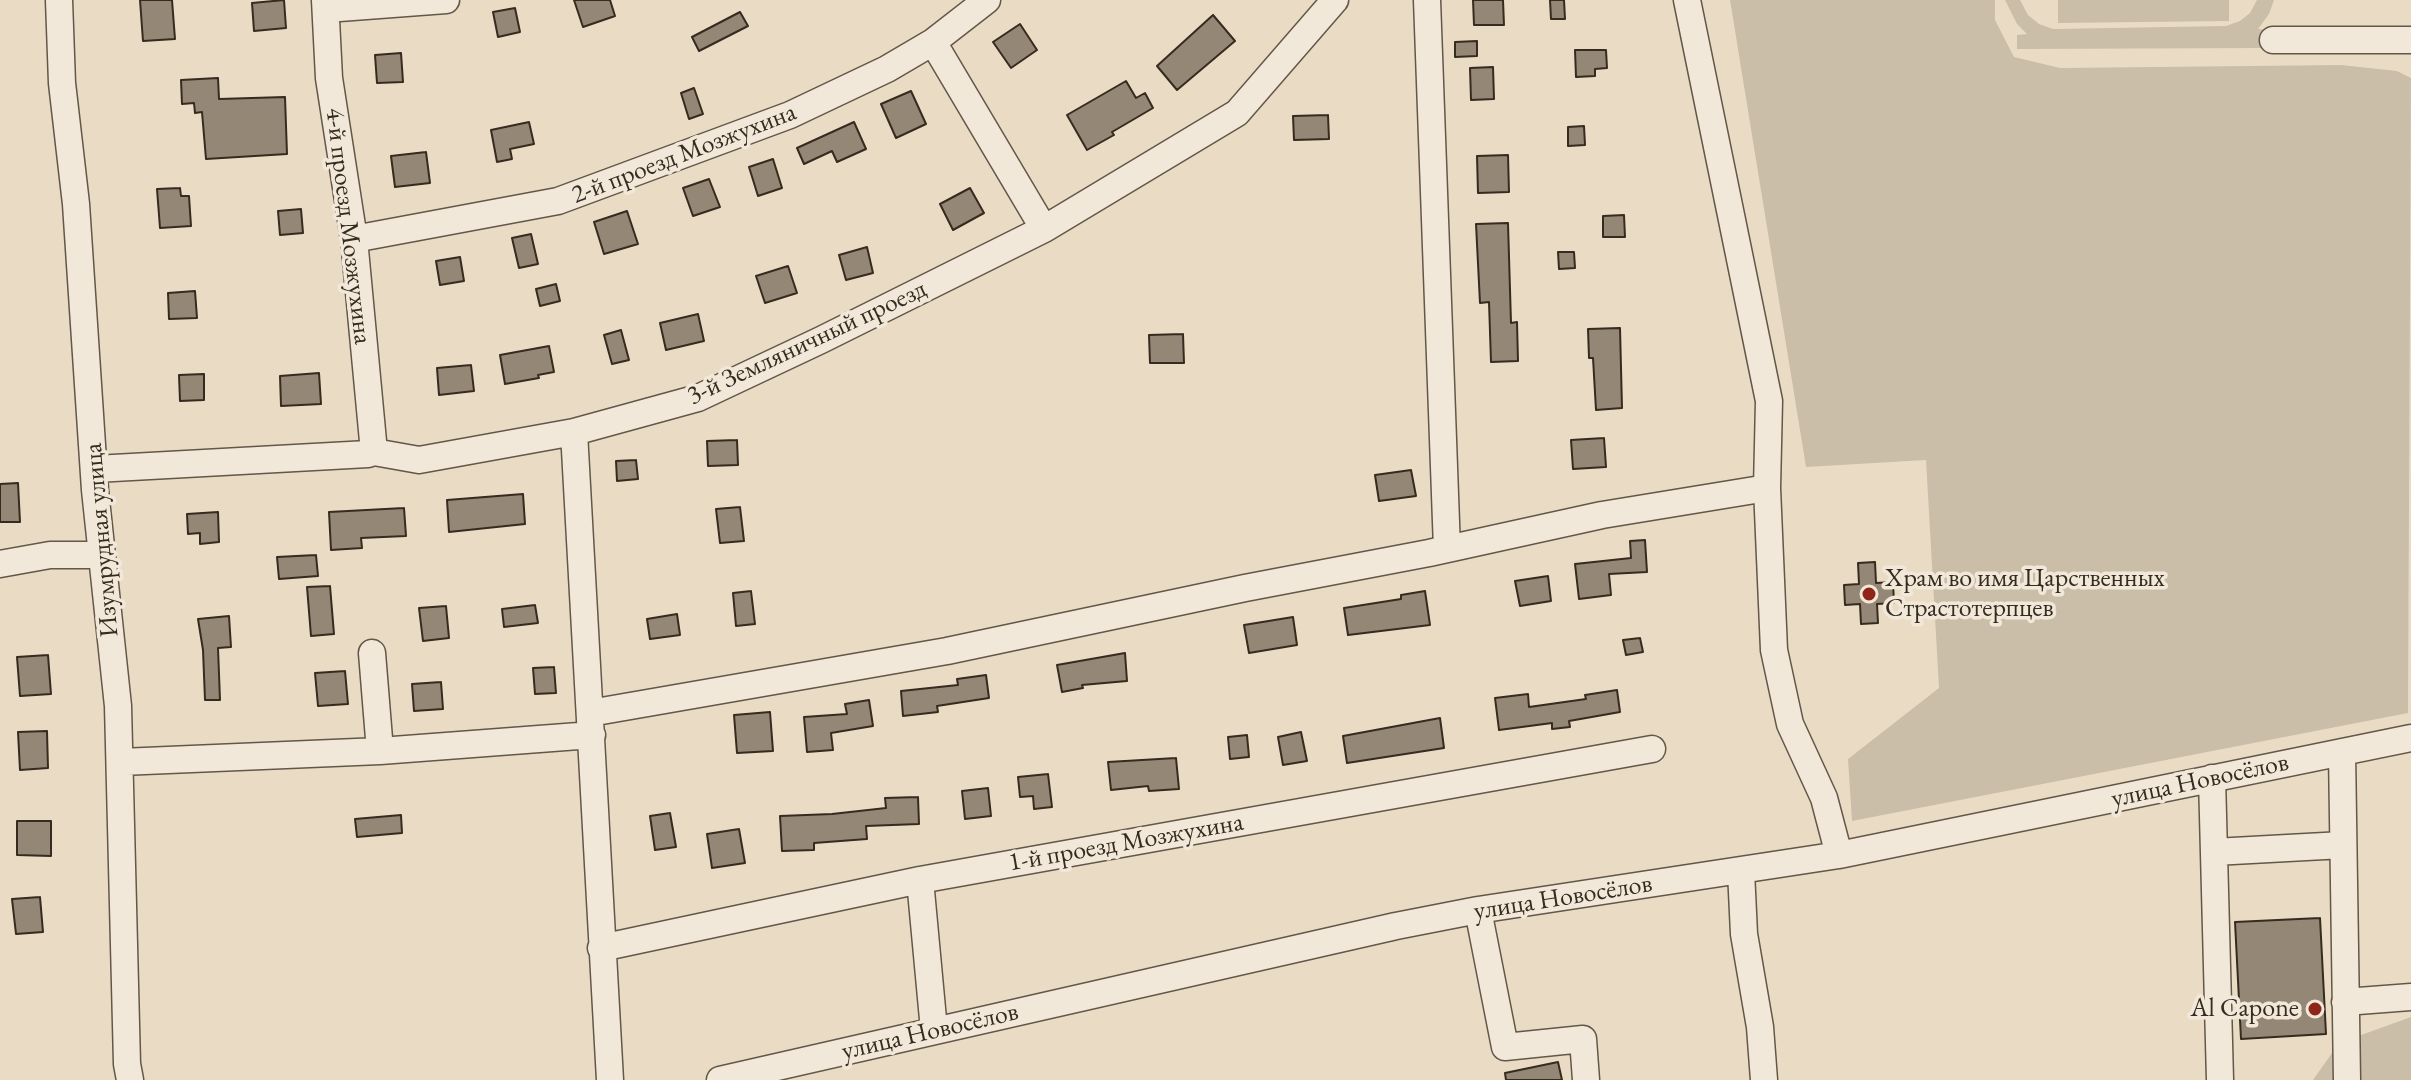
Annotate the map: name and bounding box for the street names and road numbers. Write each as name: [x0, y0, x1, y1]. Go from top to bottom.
street label: 2-й проезд Мозжухина: [567, 97, 801, 211]
street label: 4-й проезд Мозжухина: [318, 106, 378, 346]
street label: 3-й Земляничный проезд: [682, 274, 932, 412]
street label: Изумрудная улица: [78, 442, 126, 638]
street label: улица Новосёлов: [2109, 747, 2291, 815]
street label: 1-й проезд Мозжухина: [1006, 807, 1246, 879]
street label: улица Новосёлов: [1472, 868, 1654, 928]
street label: улица Новосёлов: [839, 997, 1021, 1067]

